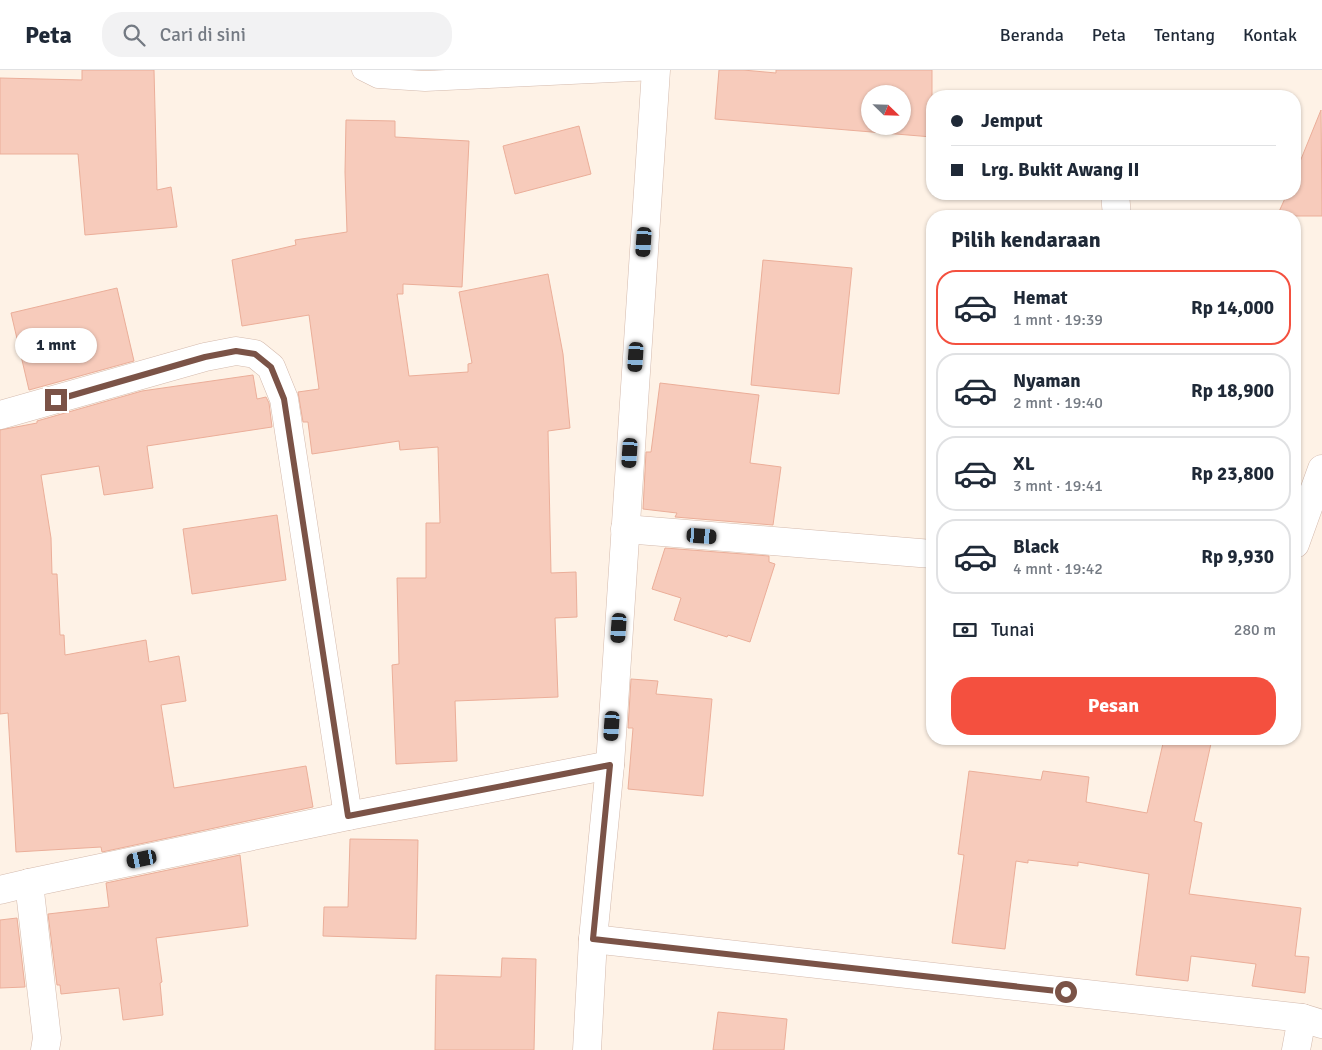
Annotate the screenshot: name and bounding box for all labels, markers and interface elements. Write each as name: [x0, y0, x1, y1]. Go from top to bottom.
search box: [102, 12, 452, 57]
text: Peta: [25, 20, 72, 50]
icon: search: [120, 21, 148, 49]
text: Cari di sini: [160, 23, 246, 47]
text: Beranda: [1000, 24, 1064, 46]
text: Peta: [1092, 24, 1126, 46]
text: Tentang: [1154, 24, 1215, 46]
text: Kontak: [1243, 24, 1297, 46]
north arrow: [861, 85, 911, 135]
map controls: [861, 85, 911, 135]
text: Jemput: [981, 109, 1043, 133]
text: Lrg. Bukit Awang II: [981, 158, 1139, 182]
text: Pilih kendaraan: [951, 226, 1101, 253]
car: [635, 227, 652, 257]
icon: car: [953, 285, 998, 330]
text: Hemat: [1013, 286, 1068, 310]
text: Rp 14,000: [1191, 296, 1274, 320]
text: 1 mnt · 19:39: [1013, 310, 1103, 330]
callout: 1 mnt: [15, 328, 97, 362]
text: 1 mnt: [36, 335, 76, 355]
car: [627, 342, 644, 372]
icon: car: [953, 368, 998, 413]
text: Nyaman: [1013, 369, 1081, 393]
text: Rp 18,900: [1191, 379, 1274, 403]
route end: [45, 389, 67, 411]
text: 2 mnt · 19:40: [1013, 393, 1103, 413]
car: [621, 438, 638, 468]
icon: car: [953, 451, 998, 496]
text: XL: [1013, 452, 1035, 476]
text: Rp 23,800: [1191, 462, 1274, 486]
text: 3 mnt · 19:41: [1013, 476, 1103, 496]
car: [686, 527, 717, 545]
icon: car: [953, 534, 998, 579]
text: Black: [1013, 535, 1059, 559]
text: Rp 9,930: [1201, 545, 1274, 569]
text: 4 mnt · 19:42: [1013, 559, 1103, 579]
car: [610, 613, 627, 643]
icon: cash: [951, 616, 979, 644]
text: Tunai: [991, 618, 1034, 642]
text: 280 m: [1234, 620, 1276, 640]
button: Pesan: [951, 677, 1276, 735]
car: [603, 711, 620, 741]
car: [125, 849, 158, 869]
route start: [1055, 981, 1077, 1003]

